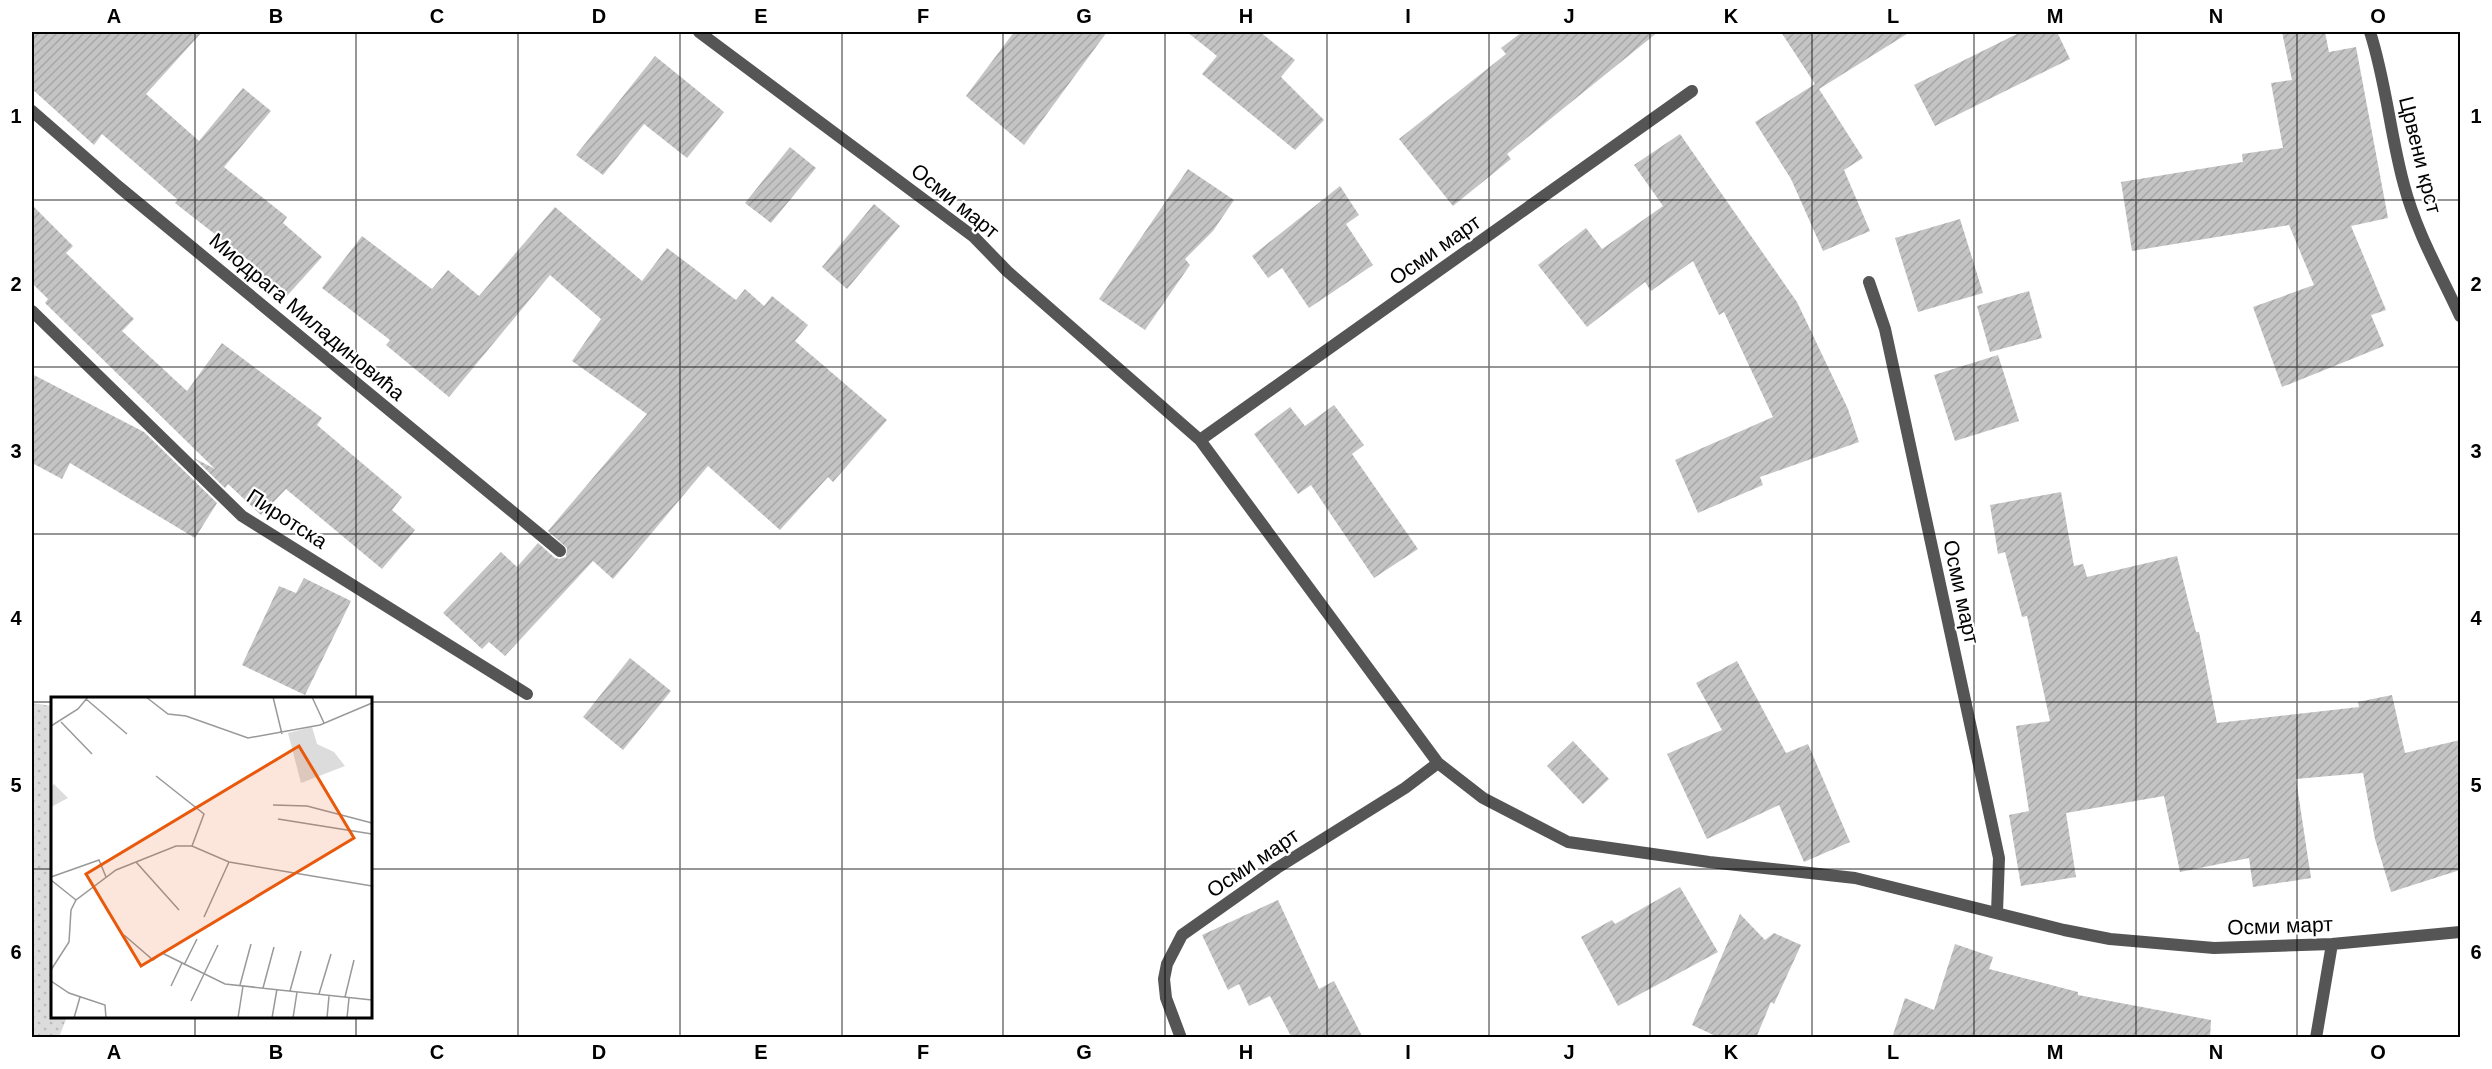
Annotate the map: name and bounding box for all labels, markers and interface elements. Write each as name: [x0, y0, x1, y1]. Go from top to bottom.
text: A: [107, 5, 121, 27]
text: B: [269, 5, 283, 27]
text: C: [430, 5, 444, 27]
text: D: [592, 5, 606, 27]
text: E: [754, 5, 768, 27]
text: F: [917, 5, 929, 27]
text: G: [1076, 5, 1092, 27]
text: H: [1239, 5, 1253, 27]
text: I: [1405, 5, 1411, 27]
text: J: [1563, 5, 1575, 27]
text: K: [1724, 5, 1739, 27]
text: L: [1887, 5, 1899, 27]
text: M: [2047, 5, 2063, 27]
text: N: [2209, 5, 2223, 27]
text: O: [2370, 5, 2386, 27]
street label: Црвени крст: [2395, 94, 2446, 216]
text: 1: [10, 105, 22, 127]
text: 1: [2470, 105, 2482, 127]
street label: Осми март: [907, 158, 1004, 243]
street label: Осми март: [1385, 210, 1485, 289]
street label: Миодрага Миладиновића: [205, 228, 410, 405]
text: 2: [10, 273, 22, 295]
text: 2: [2470, 273, 2482, 295]
text: 3: [10, 440, 22, 462]
text: 3: [2470, 440, 2482, 462]
street label: Пиротска: [243, 484, 332, 553]
street label: Осми март: [1939, 538, 1984, 646]
text: 4: [10, 607, 22, 629]
text: 4: [2470, 607, 2482, 629]
inset map: [51, 697, 372, 1018]
text: 5: [10, 774, 22, 796]
text: 5: [2470, 774, 2482, 796]
street label: Осми март: [1202, 823, 1303, 902]
street label: Осми март: [2227, 912, 2334, 939]
text: 6: [10, 941, 22, 963]
text: 6: [2470, 941, 2482, 963]
text: A: [107, 1041, 121, 1063]
text: B: [269, 1041, 283, 1063]
text: C: [430, 1041, 444, 1063]
text: D: [592, 1041, 606, 1063]
text: E: [754, 1041, 768, 1063]
text: F: [917, 1041, 929, 1063]
text: G: [1076, 1041, 1092, 1063]
text: H: [1239, 1041, 1253, 1063]
text: I: [1405, 1041, 1411, 1063]
text: J: [1563, 1041, 1575, 1063]
text: K: [1724, 1041, 1739, 1063]
text: L: [1887, 1041, 1899, 1063]
text: M: [2047, 1041, 2063, 1063]
text: N: [2209, 1041, 2223, 1063]
text: O: [2370, 1041, 2386, 1063]

